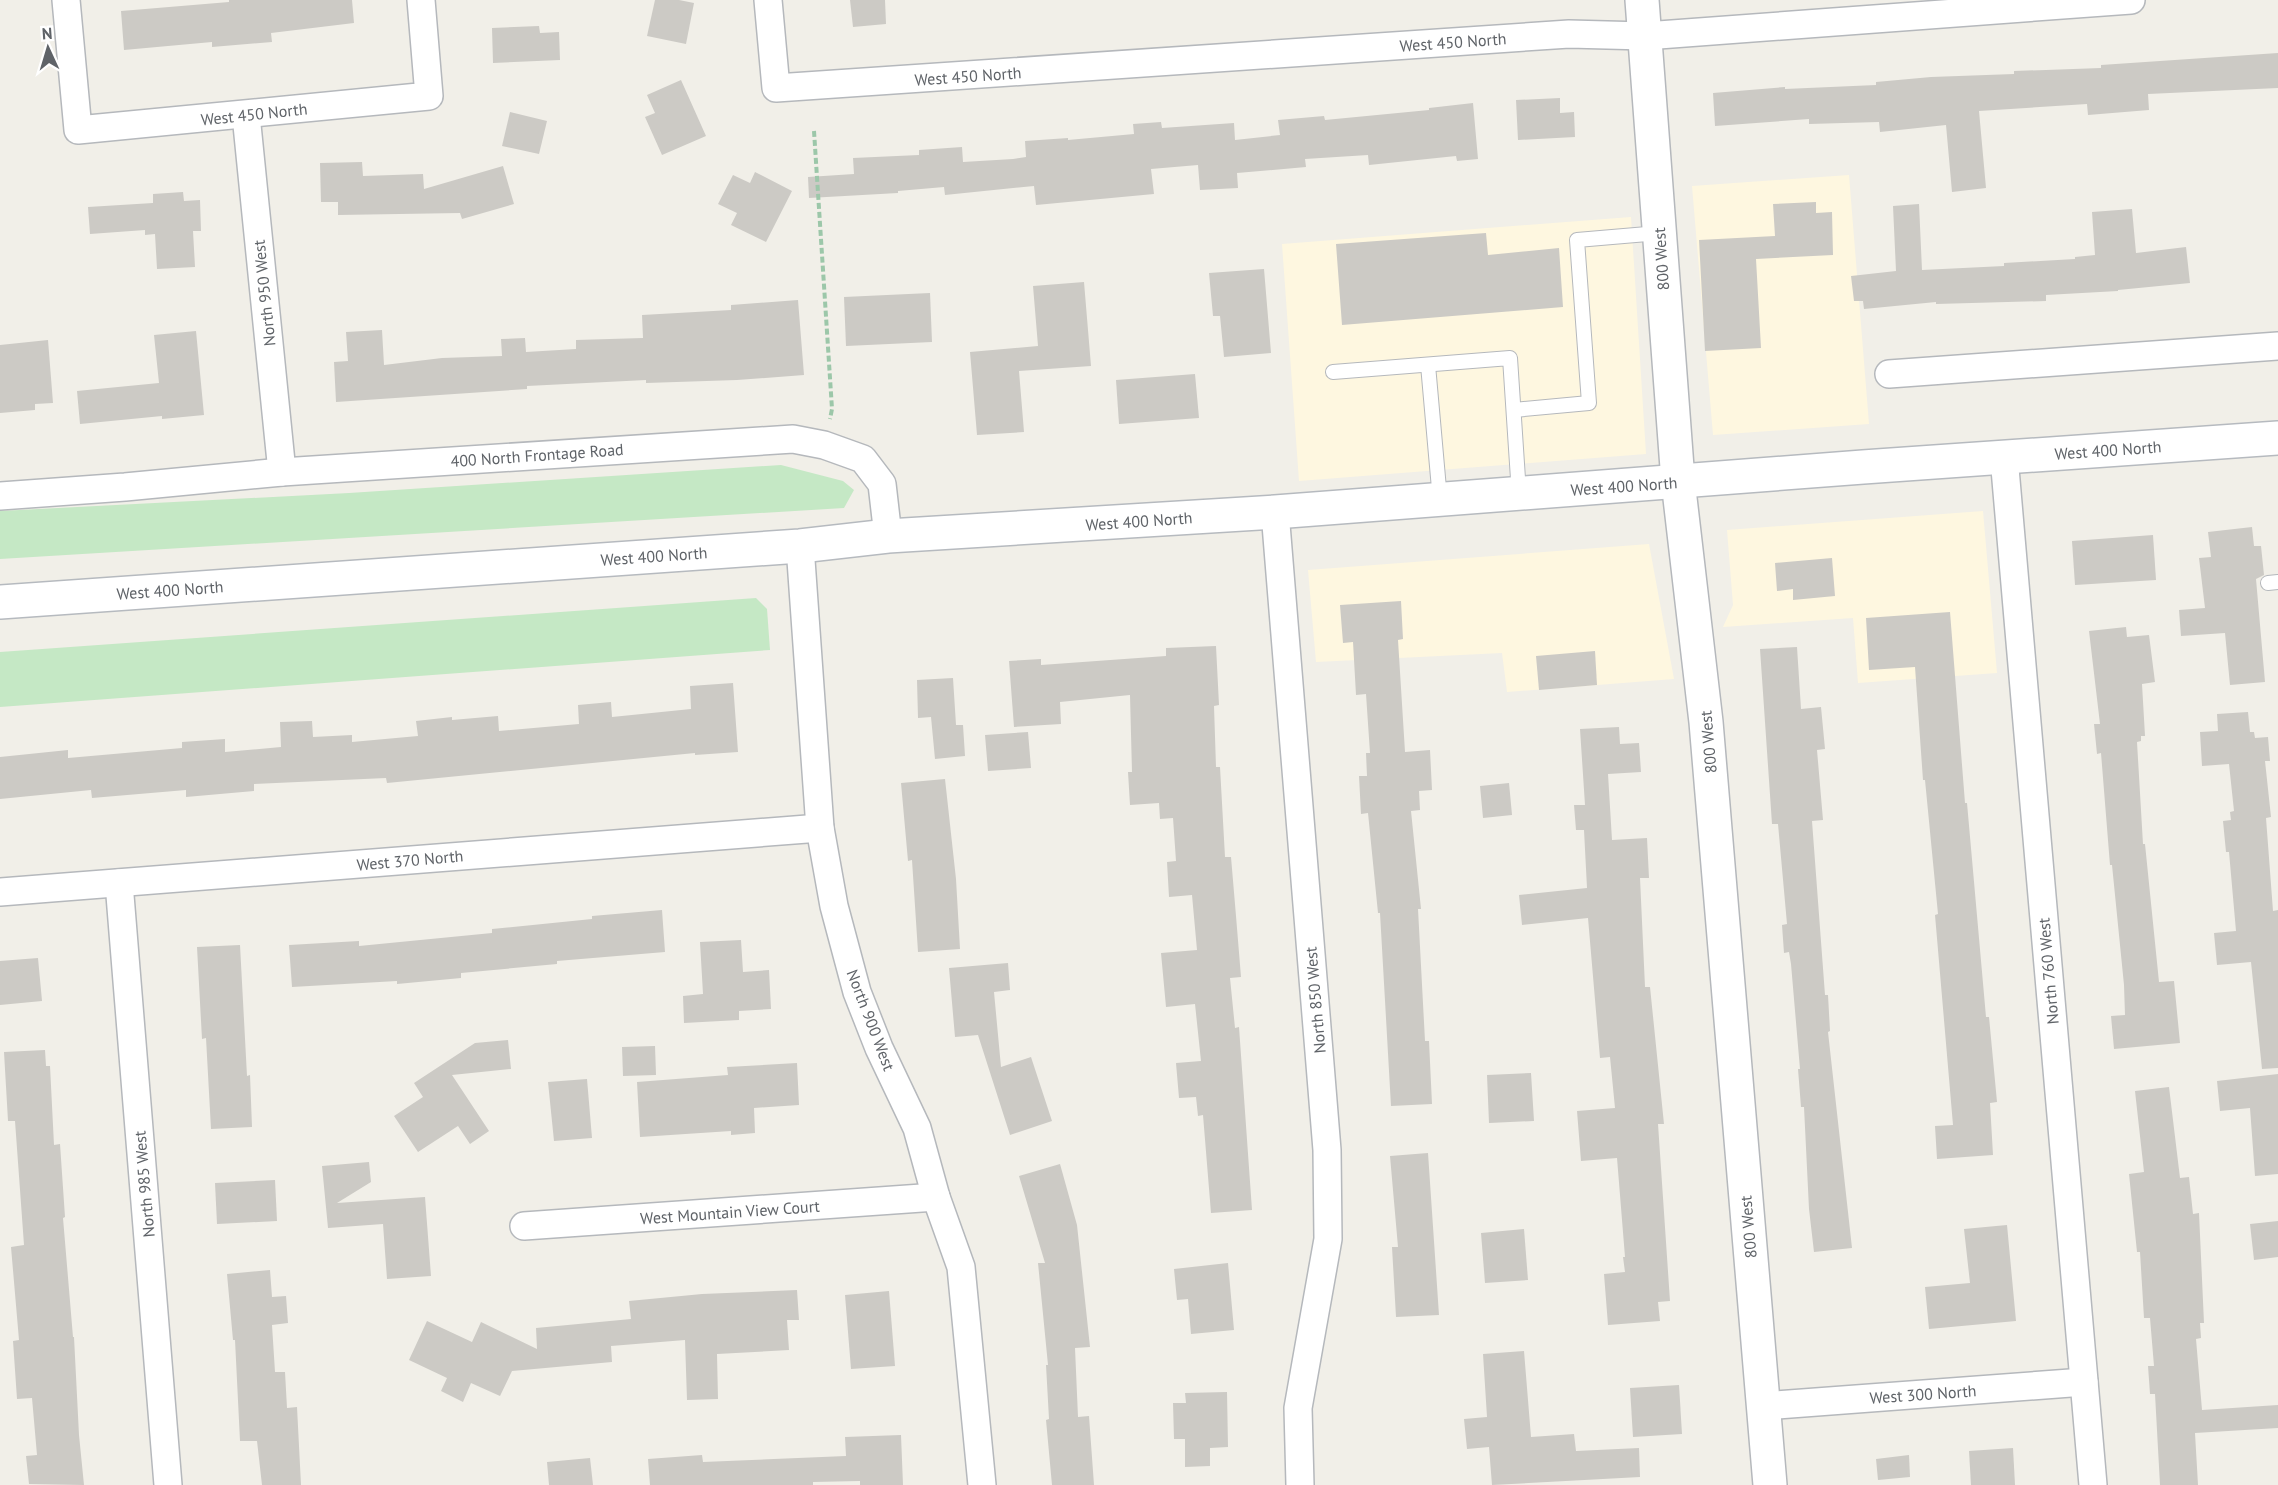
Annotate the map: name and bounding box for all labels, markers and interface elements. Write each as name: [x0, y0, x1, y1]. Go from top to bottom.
north arrow: [18, 18, 78, 78]
text: N: [41, 23, 53, 43]
street label: West 450 North: [1399, 28, 1507, 56]
street label: West 450 North: [914, 62, 1022, 90]
street label: West 450 North: [200, 98, 308, 130]
street label: 800 West: [1649, 226, 1673, 291]
street label: North 950 West: [248, 238, 280, 347]
street label: West 400 North: [2054, 436, 2162, 464]
street label: 400 North Frontage Road: [450, 439, 624, 471]
street label: West 400 North: [1570, 472, 1678, 500]
street label: West 400 North: [1085, 507, 1193, 535]
street label: West 400 North: [600, 542, 708, 570]
street label: West 400 North: [116, 576, 224, 604]
street label: 800 West: [1695, 709, 1721, 774]
street label: West 370 North: [356, 845, 464, 875]
street label: North 760 West: [2033, 916, 2063, 1025]
street label: North 850 West: [1300, 945, 1330, 1054]
street label: North 900 West: [843, 967, 900, 1074]
street label: North 985 West: [129, 1129, 159, 1238]
street label: 800 West: [1735, 1194, 1761, 1259]
street label: West Mountain View Court: [639, 1196, 821, 1228]
street label: West 300 North: [1869, 1380, 1977, 1408]

